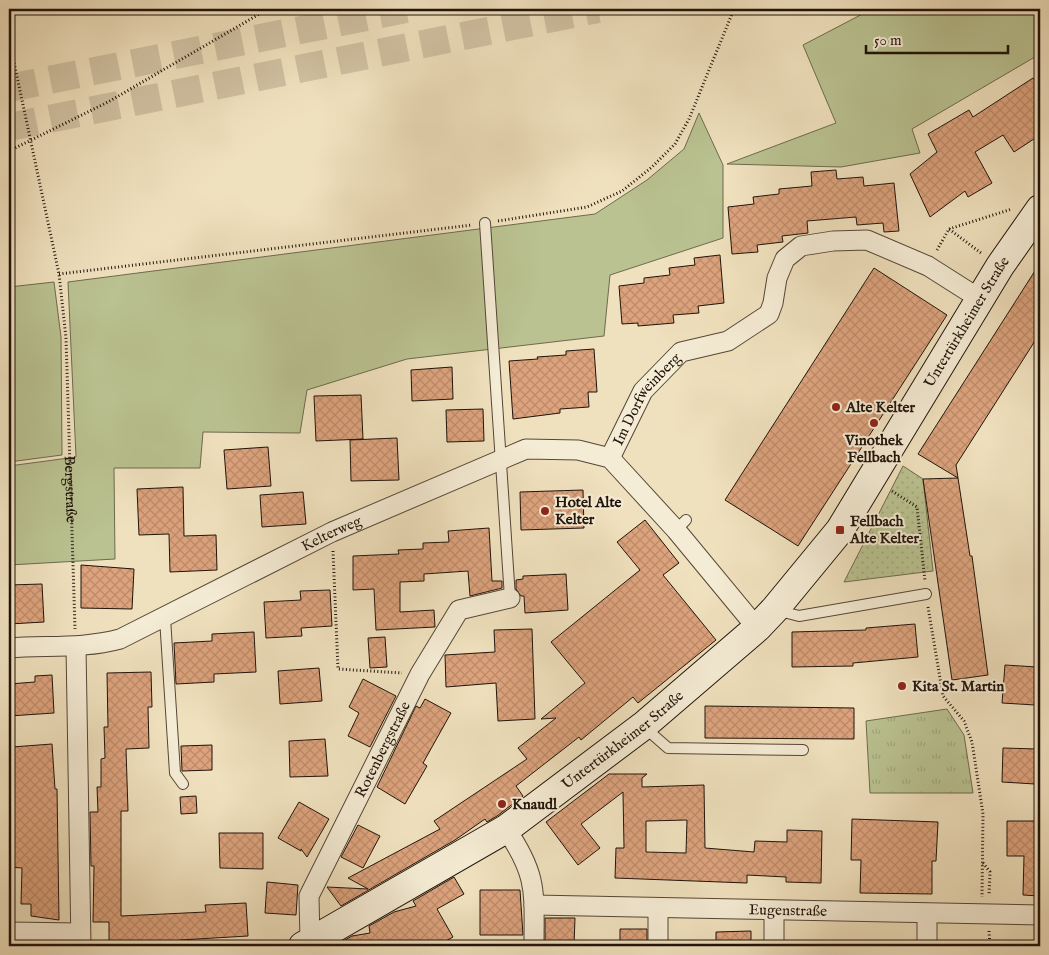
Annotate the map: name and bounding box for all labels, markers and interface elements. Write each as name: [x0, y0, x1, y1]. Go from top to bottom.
scale bar: [866, 22, 1009, 54]
text: 50 m: [874, 31, 902, 50]
street label: Untertürkheimer Straße: [919, 253, 1013, 391]
street label: Im Dorfweinberg: [608, 348, 685, 449]
place label: Alte Kelter: [845, 398, 915, 417]
marker: Alte Kelter: [830, 401, 842, 413]
marker: Vinothek Fellbach: [868, 417, 880, 429]
place label: Vinothek Fellbach: [844, 431, 904, 467]
street label: Bergstraße: [60, 455, 81, 523]
place label: Hotel Alte Kelter: [555, 493, 622, 529]
marker: Hotel Alte Kelter: [539, 505, 551, 517]
street label: Kelterweg: [298, 511, 365, 555]
place label: Fellbach Alte Kelter: [849, 512, 919, 548]
marker: Fellbach Alte Kelter: [834, 524, 846, 536]
place label: Kita St. Martin: [912, 677, 1004, 696]
marker: Kita St. Martin: [896, 680, 908, 692]
street label: Untertürkheimer Straße: [558, 686, 687, 793]
street label: Rotenbergstraße: [350, 698, 414, 801]
place label: Knaudl: [512, 795, 558, 814]
marker: Knaudl: [496, 798, 508, 810]
street label: Eugenstraße: [749, 900, 827, 920]

